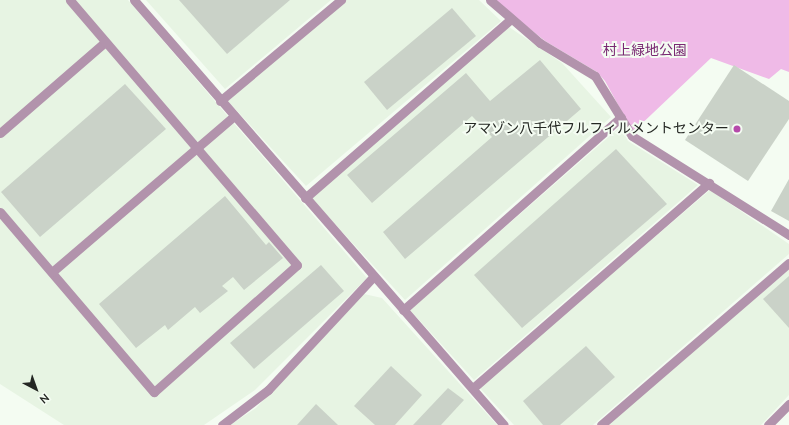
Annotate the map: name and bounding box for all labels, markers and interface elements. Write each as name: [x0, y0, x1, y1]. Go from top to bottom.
park label: 村上緑地公園: [603, 43, 687, 59]
place label: アマゾン八千代フルフィルメントセンター: [463, 121, 729, 137]
marker: アマゾン八千代フルフィルメントセンター: [732, 124, 742, 134]
north arrow: [16, 369, 56, 409]
text: N: [36, 390, 52, 407]

